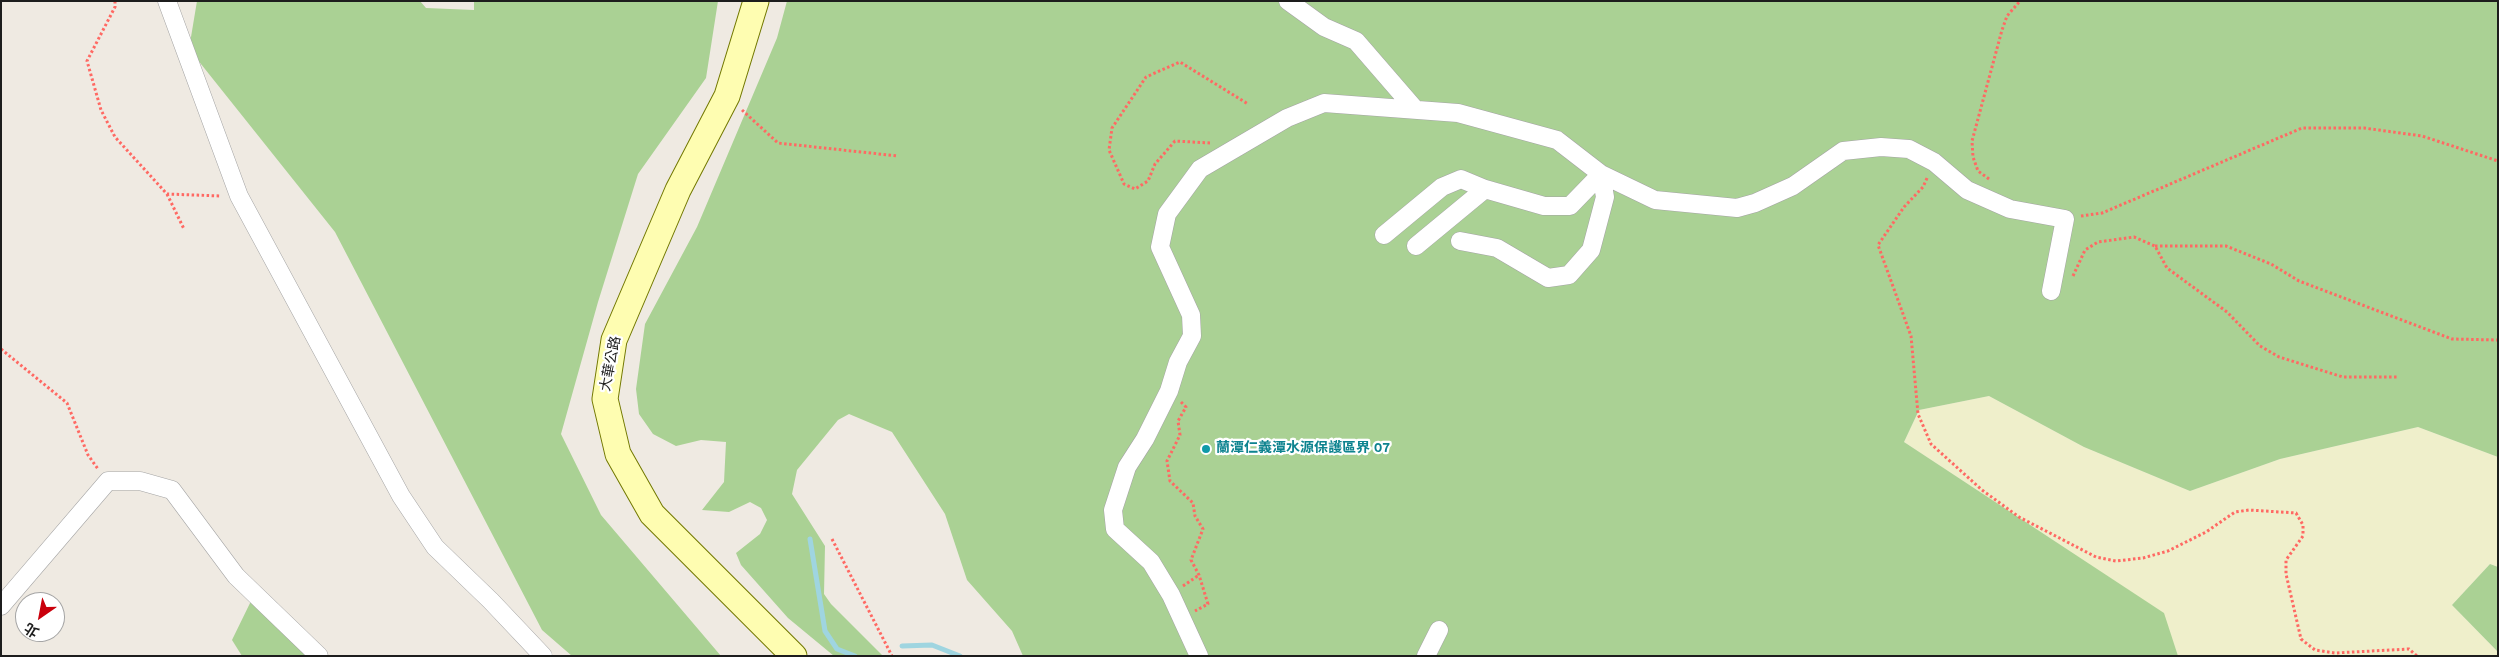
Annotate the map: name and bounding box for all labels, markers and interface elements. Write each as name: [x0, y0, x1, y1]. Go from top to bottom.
street label: 大華公路: [598, 335, 626, 393]
place label: 蘭潭仁義潭水源保護區界 07: [1216, 441, 1390, 457]
marker: 蘭潭仁義潭水源保護區界 07: [1200, 443, 1212, 455]
north arrow: [15, 592, 65, 642]
text: 北: [22, 618, 43, 640]

